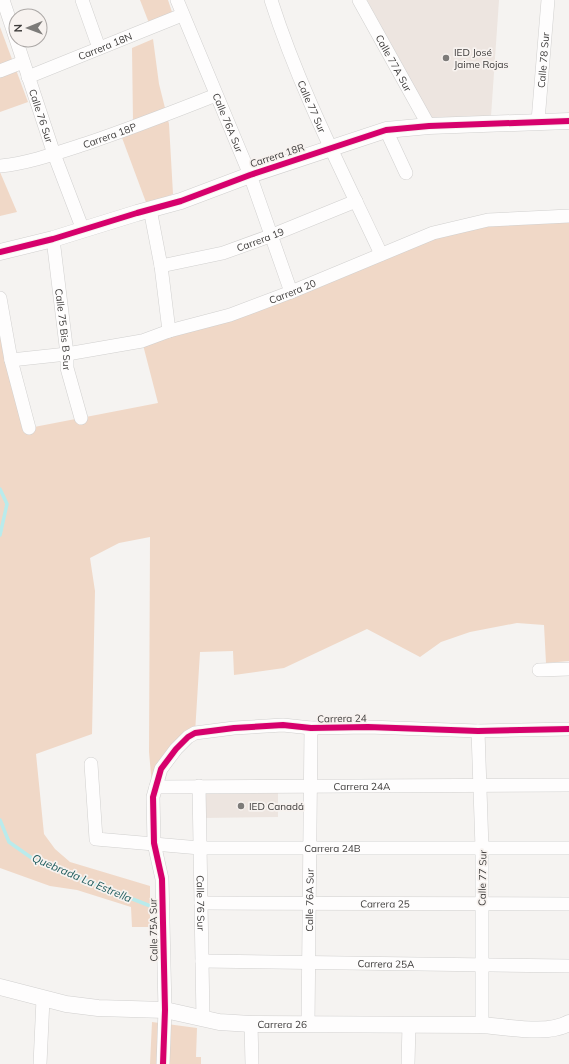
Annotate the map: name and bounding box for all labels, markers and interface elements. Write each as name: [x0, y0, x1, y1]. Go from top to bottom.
north arrow: [8, 8, 48, 48]
text: N: [11, 24, 25, 32]
street label: Carrera 18N: [76, 30, 134, 63]
street label: Calle 77A Sur: [373, 32, 415, 94]
street label: Calle 78 Sur: [535, 32, 552, 89]
place label: IED José Jaime Rojas: [454, 46, 508, 71]
marker: IED José Jaime Rojas: [441, 53, 451, 63]
street label: Calle 77 Sur: [294, 78, 329, 135]
street label: Calle 76 Sur: [26, 87, 56, 145]
street label: Calle 76A Sur: [210, 91, 246, 155]
street label: Carrera 18P: [81, 120, 139, 151]
street label: Carrera 18R: [248, 141, 306, 170]
street label: Carrera 19: [235, 225, 286, 255]
street label: Carrera 20: [267, 276, 318, 307]
street label: Calle 75 Bis B Sur: [52, 288, 73, 372]
street label: Carrera 24: [317, 712, 367, 725]
street label: Carrera 24A: [334, 780, 391, 793]
place label: IED Canadá: [249, 800, 304, 813]
marker: IED Canadá: [236, 801, 246, 811]
street label: Carrera 24B: [304, 842, 361, 855]
street label: Calle 77 Sur: [476, 850, 489, 906]
water label: Quebrada La Estrella: [30, 851, 134, 905]
street label: Calle 76A Sur: [303, 868, 317, 932]
street label: Calle 76 Sur: [194, 875, 207, 931]
street label: Carrera 25: [360, 897, 410, 911]
street label: Calle 75A Sur: [146, 898, 161, 962]
street label: Carrera 25A: [357, 957, 415, 971]
street label: Carrera 26: [257, 1018, 307, 1031]

